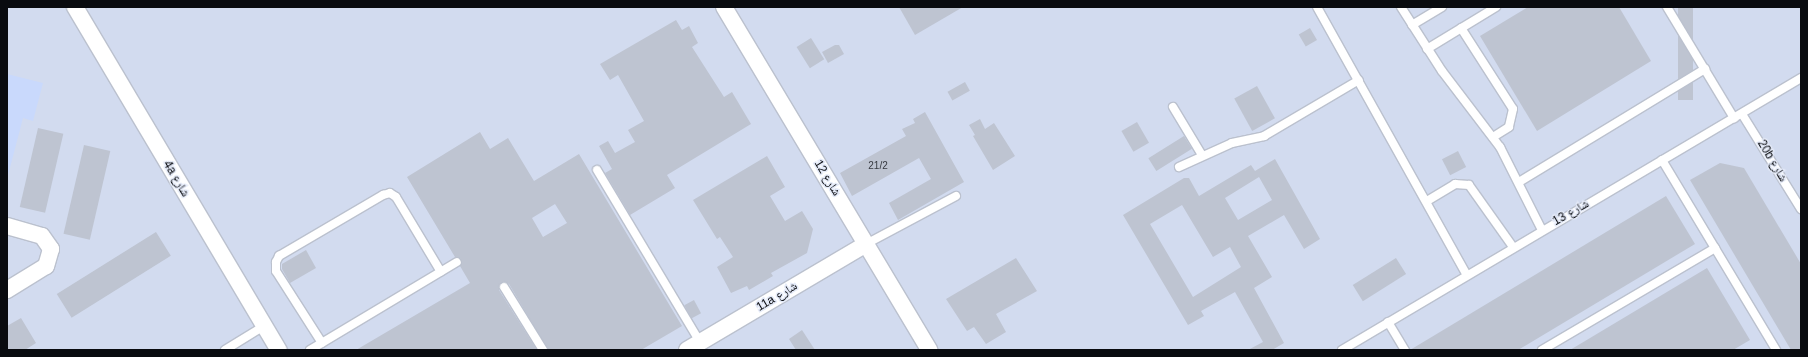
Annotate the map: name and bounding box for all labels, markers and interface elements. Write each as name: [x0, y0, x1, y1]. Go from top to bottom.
street label: 20b شارع: [1754, 138, 1790, 184]
street label: شارع 12: [811, 157, 843, 199]
street label: 4a شارع: [160, 158, 192, 200]
house number: 21/2: [868, 160, 888, 172]
street label: شارع 13: [1550, 197, 1592, 229]
street label: 11a شارع: [754, 279, 800, 315]

